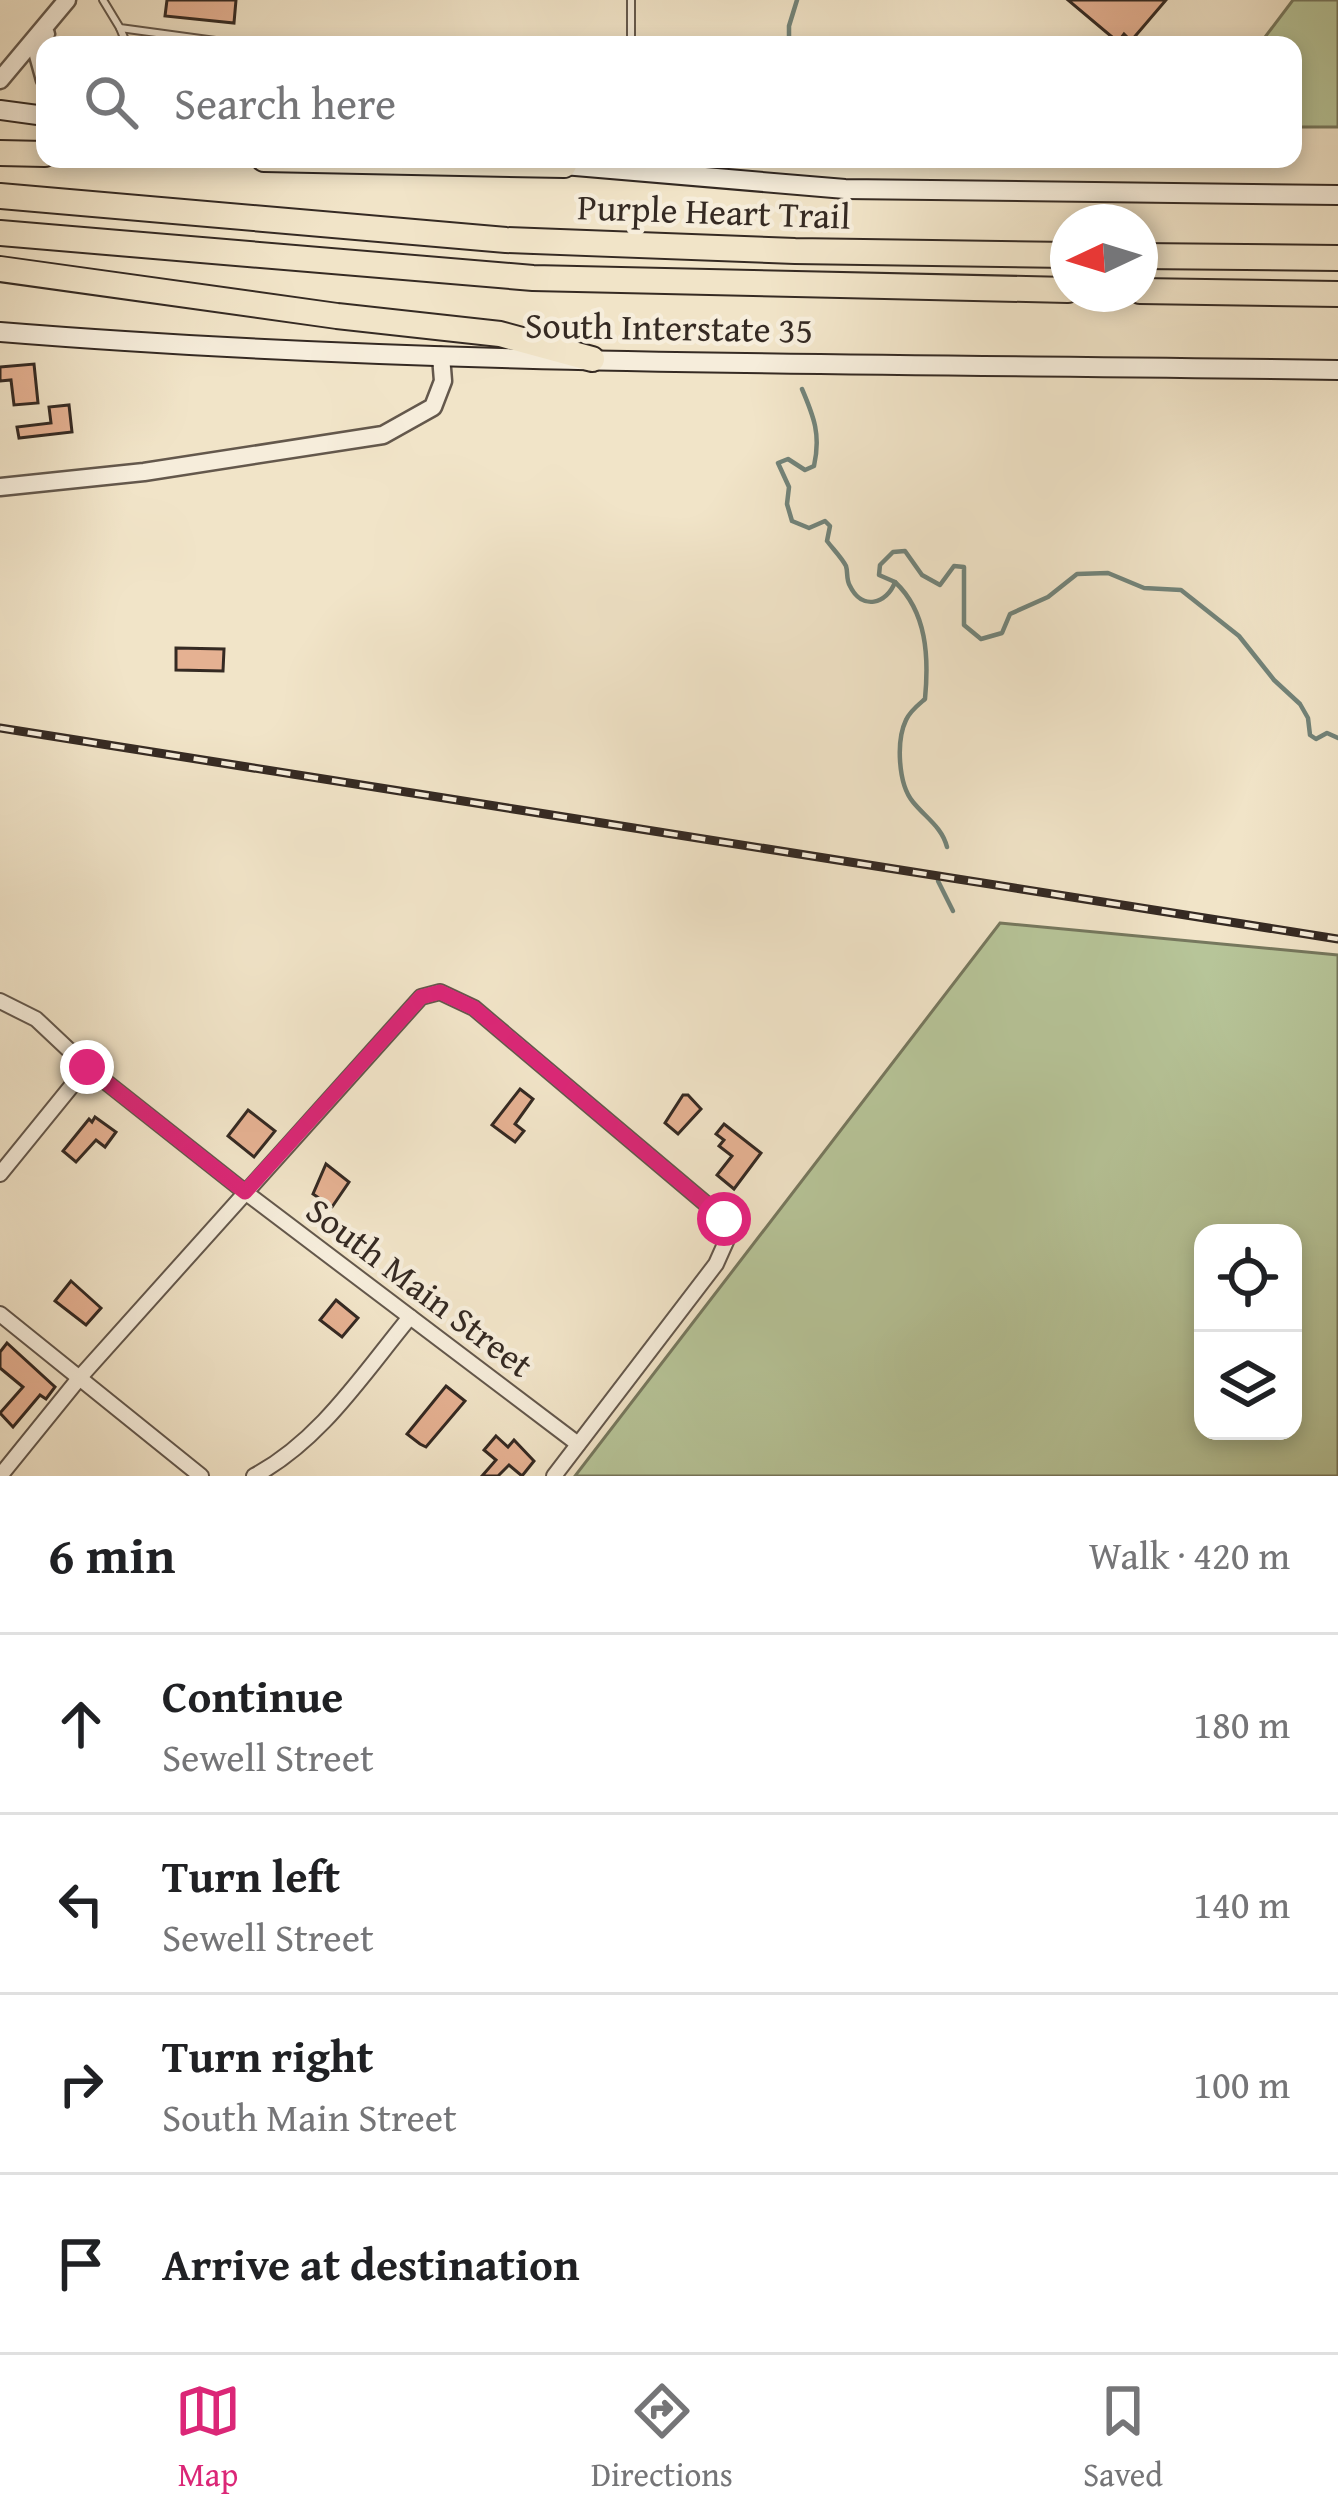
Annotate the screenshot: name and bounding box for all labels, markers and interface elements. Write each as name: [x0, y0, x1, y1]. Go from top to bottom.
search box: [36, 36, 1302, 168]
icon: search: [78, 69, 144, 135]
text: Search here: [174, 70, 396, 135]
street label: Purple Heart Trail: [577, 179, 851, 242]
north arrow: [1050, 204, 1158, 312]
street label: South Interstate 35: [524, 297, 814, 356]
route end: [60, 1040, 114, 1094]
street label: South Main Street: [296, 1184, 545, 1390]
route start: [697, 1192, 751, 1246]
map controls: [1194, 1224, 1302, 1440]
button: locate: [1194, 1224, 1302, 1332]
button: layers: [1194, 1332, 1302, 1440]
text: 6 min: [48, 1517, 175, 1592]
text: Walk · 420 m: [1089, 1526, 1290, 1583]
text: Continue: [162, 1663, 343, 1728]
icon: ahead: [48, 1691, 114, 1757]
text: 180 m: [1193, 1695, 1290, 1752]
text: Sewell Street: [162, 1728, 374, 1785]
text: Turn left: [162, 1843, 340, 1908]
icon: left: [48, 1871, 114, 1937]
text: 140 m: [1193, 1875, 1290, 1932]
text: Sewell Street: [162, 1908, 374, 1965]
text: Turn right: [162, 2023, 374, 2088]
icon: right: [48, 2051, 114, 2117]
text: 100 m: [1193, 2055, 1290, 2112]
text: South Main Street: [162, 2088, 457, 2145]
icon: arrive: [48, 2231, 114, 2297]
text: Arrive at destination: [162, 2231, 580, 2296]
tab: Map: [175, 2378, 241, 2498]
tab: Directions: [591, 2378, 733, 2498]
tab: Saved: [1083, 2378, 1163, 2498]

